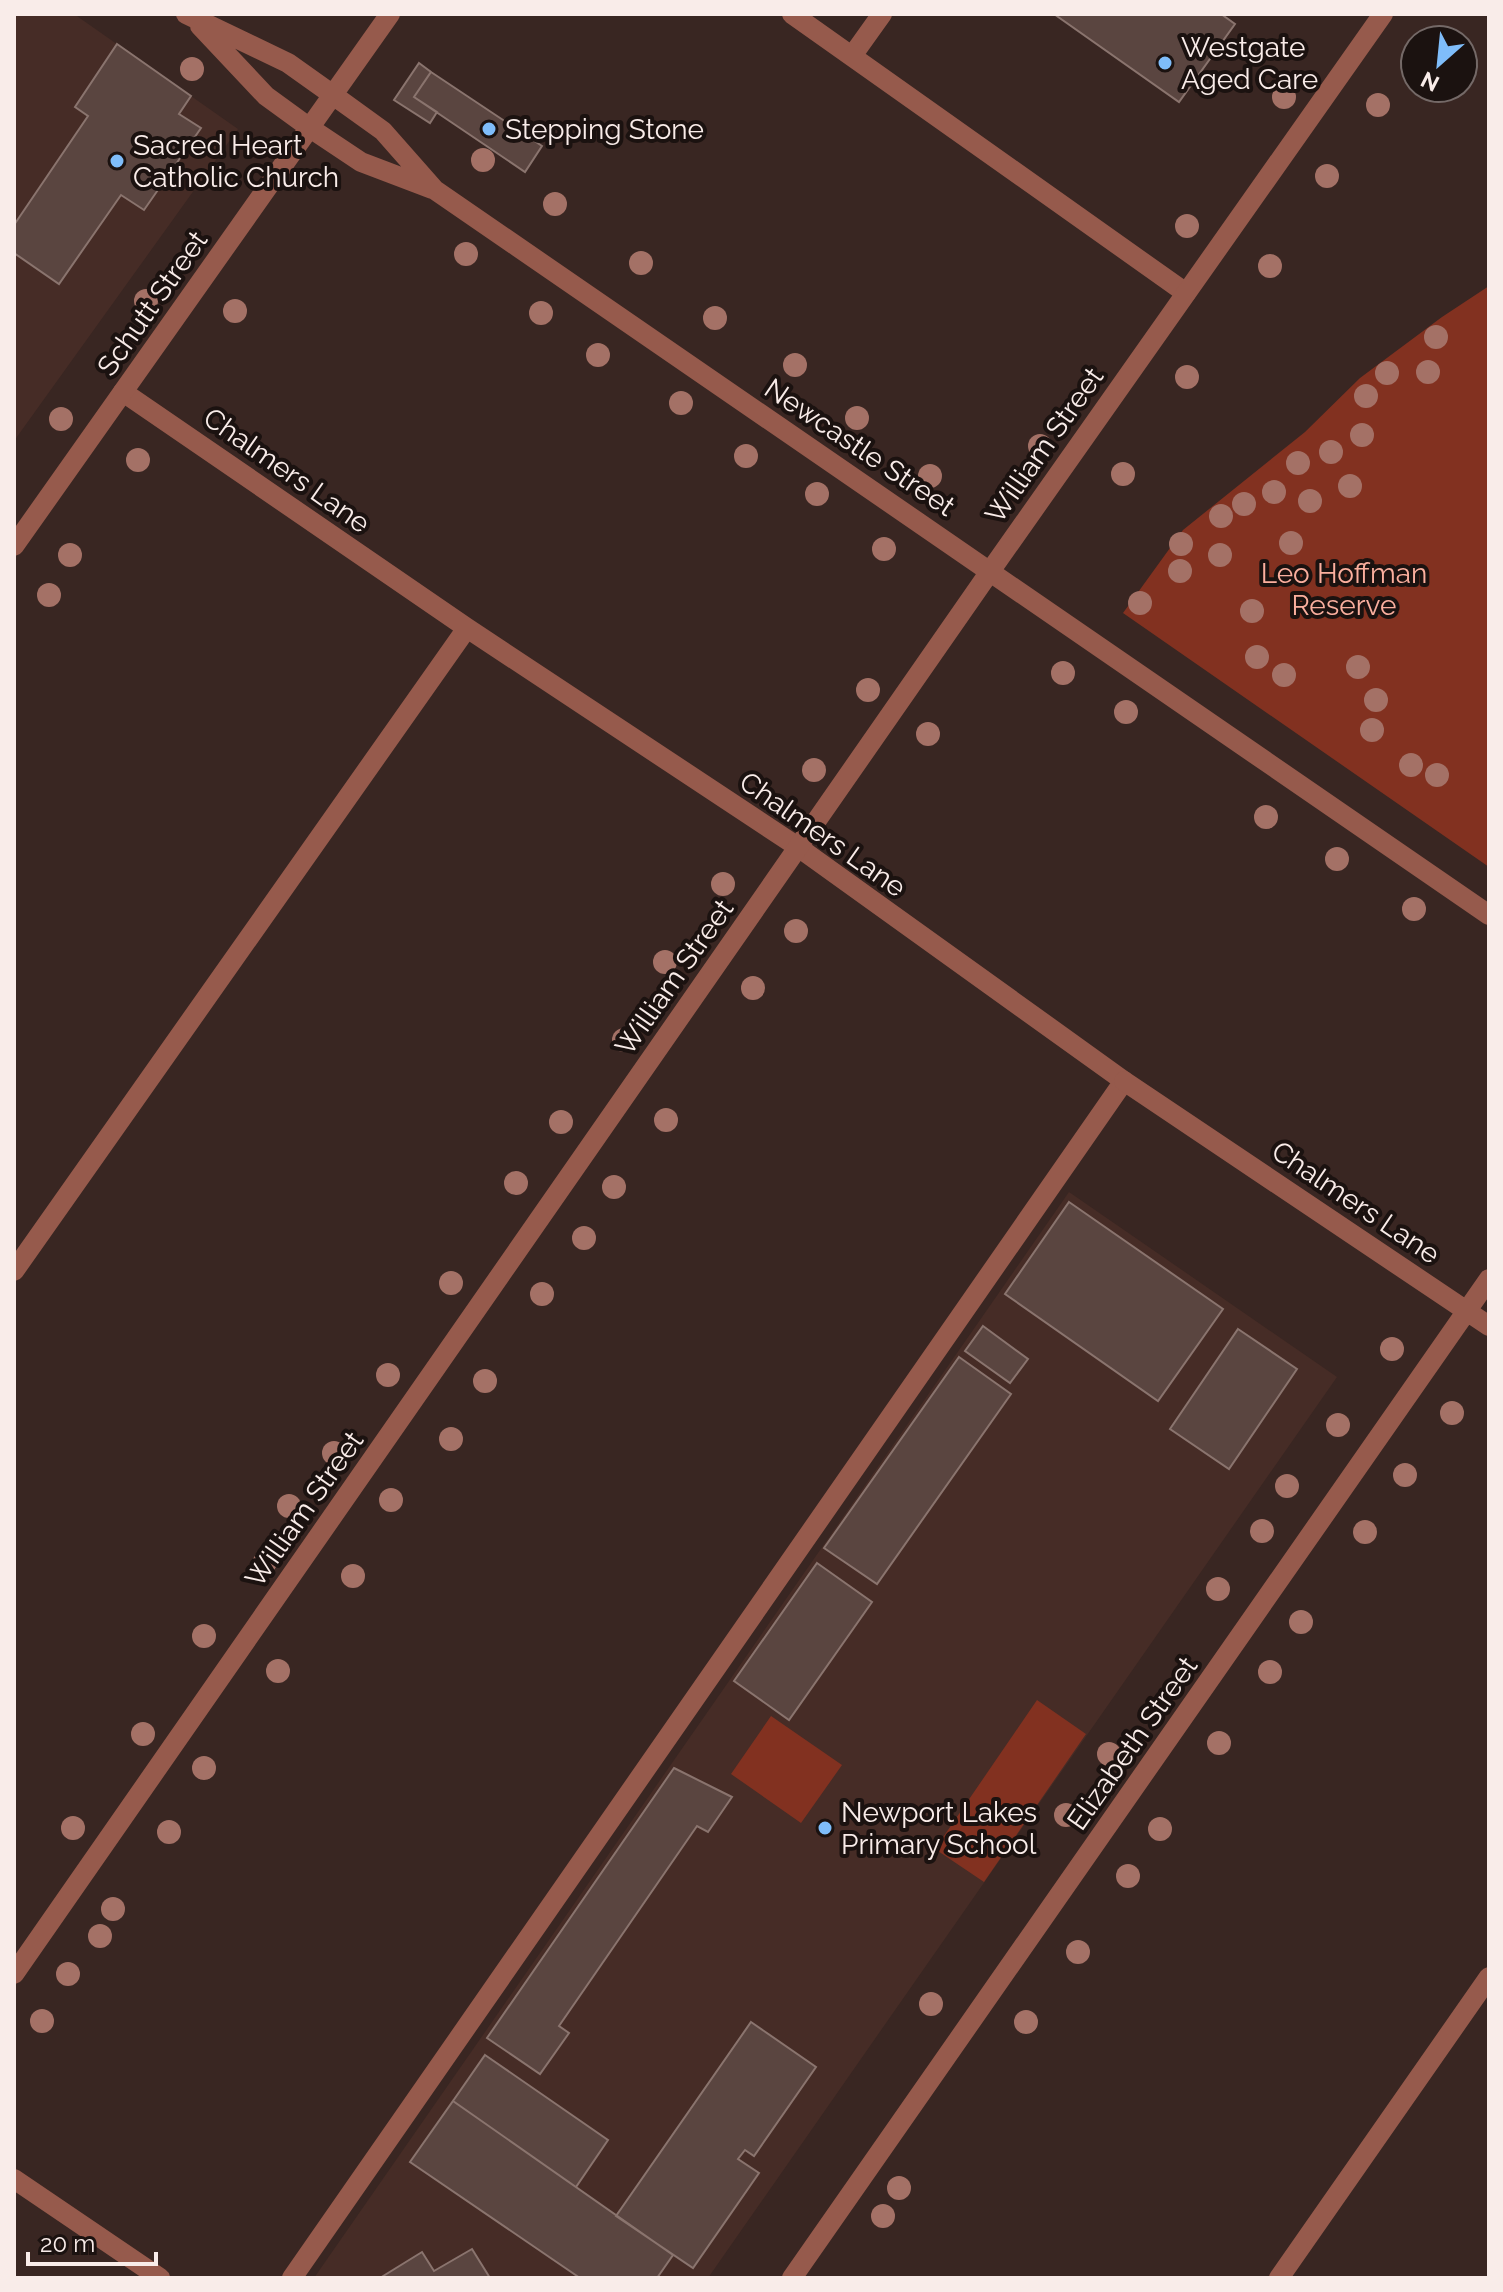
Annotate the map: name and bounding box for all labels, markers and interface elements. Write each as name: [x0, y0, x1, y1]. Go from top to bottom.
north arrow: [1399, 24, 1479, 104]
place label: Westgate Aged Care: [1181, 31, 1318, 96]
marker: Westgate Aged Care: [1156, 54, 1174, 72]
text: N: [1417, 66, 1443, 97]
place label: Stepping Stone: [505, 113, 704, 146]
marker: Stepping Stone: [480, 120, 498, 138]
place label: Sacred Heart Catholic Church: [133, 129, 339, 194]
marker: Sacred Heart Catholic Church: [108, 152, 126, 170]
street label: Schutt Street: [90, 224, 215, 382]
street label: William Street: [979, 361, 1111, 529]
street label: Newcastle Street: [758, 372, 961, 524]
street label: Chalmers Lane: [197, 401, 376, 540]
park label: Leo Hoffman Reserve: [1261, 557, 1427, 622]
street label: Chalmers Lane: [733, 765, 912, 904]
street label: William Street: [609, 893, 741, 1061]
street label: Chalmers Lane: [1265, 1134, 1446, 1271]
street label: William Street: [239, 1425, 371, 1593]
street label: Elizabeth Street: [1060, 1650, 1205, 1836]
place label: Newport Lakes Primary School: [841, 1796, 1037, 1861]
marker: Newport Lakes Primary School: [816, 1819, 834, 1837]
scale bar: [28, 2216, 156, 2266]
text: 20 m: [40, 2229, 95, 2258]

